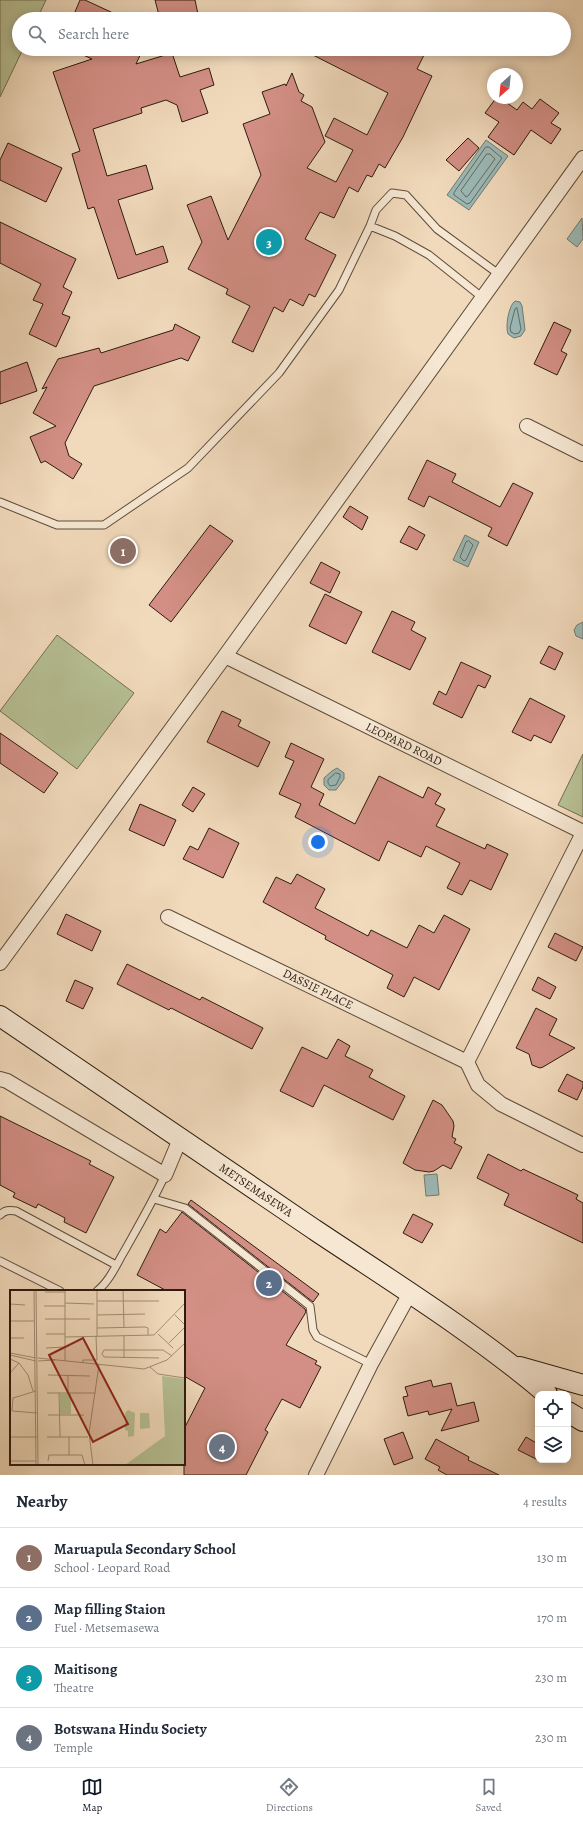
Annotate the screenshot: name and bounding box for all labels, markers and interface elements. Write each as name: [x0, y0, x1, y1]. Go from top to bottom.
search box: [12, 12, 571, 56]
icon: search: [26, 23, 48, 45]
text: Search here: [58, 24, 129, 44]
north arrow: [487, 68, 523, 104]
pin: 3: [256, 227, 282, 257]
pin: 1: [110, 536, 136, 566]
street label: LEOPARD ROAD: [363, 719, 445, 769]
your location: [308, 832, 328, 852]
street label: DASSIE PLACE: [280, 965, 356, 1013]
street label: METSEMASEWA: [216, 1159, 297, 1221]
pin: 2: [256, 1268, 282, 1298]
inset map: [10, 1290, 185, 1465]
map controls: [535, 1391, 571, 1463]
button: locate: [535, 1391, 571, 1427]
button: layers: [535, 1427, 571, 1463]
pin: 4: [209, 1432, 235, 1462]
text: Nearby: [16, 1490, 67, 1513]
text: 4 results: [523, 1493, 567, 1510]
text: Maruapula Secondary School: [54, 1539, 236, 1559]
text: 1: [27, 1549, 31, 1566]
text: 130 m: [537, 1549, 567, 1566]
text: School · Leopard Road: [54, 1559, 170, 1576]
text: Map filling Staion: [54, 1599, 166, 1619]
text: 2: [26, 1609, 32, 1626]
text: 170 m: [537, 1609, 567, 1626]
text: Fuel · Metsemasewa: [54, 1619, 159, 1636]
text: Maitisong: [54, 1659, 117, 1679]
text: 3: [26, 1669, 32, 1686]
text: 230 m: [535, 1669, 567, 1686]
text: Theatre: [54, 1679, 94, 1696]
text: Botswana Hindu Society: [54, 1719, 207, 1739]
text: 4: [26, 1729, 32, 1746]
text: 230 m: [535, 1729, 567, 1746]
text: Temple: [54, 1739, 93, 1756]
tab: Map: [81, 1776, 103, 1815]
tab: Directions: [266, 1776, 313, 1815]
tab: Saved: [476, 1776, 502, 1815]

